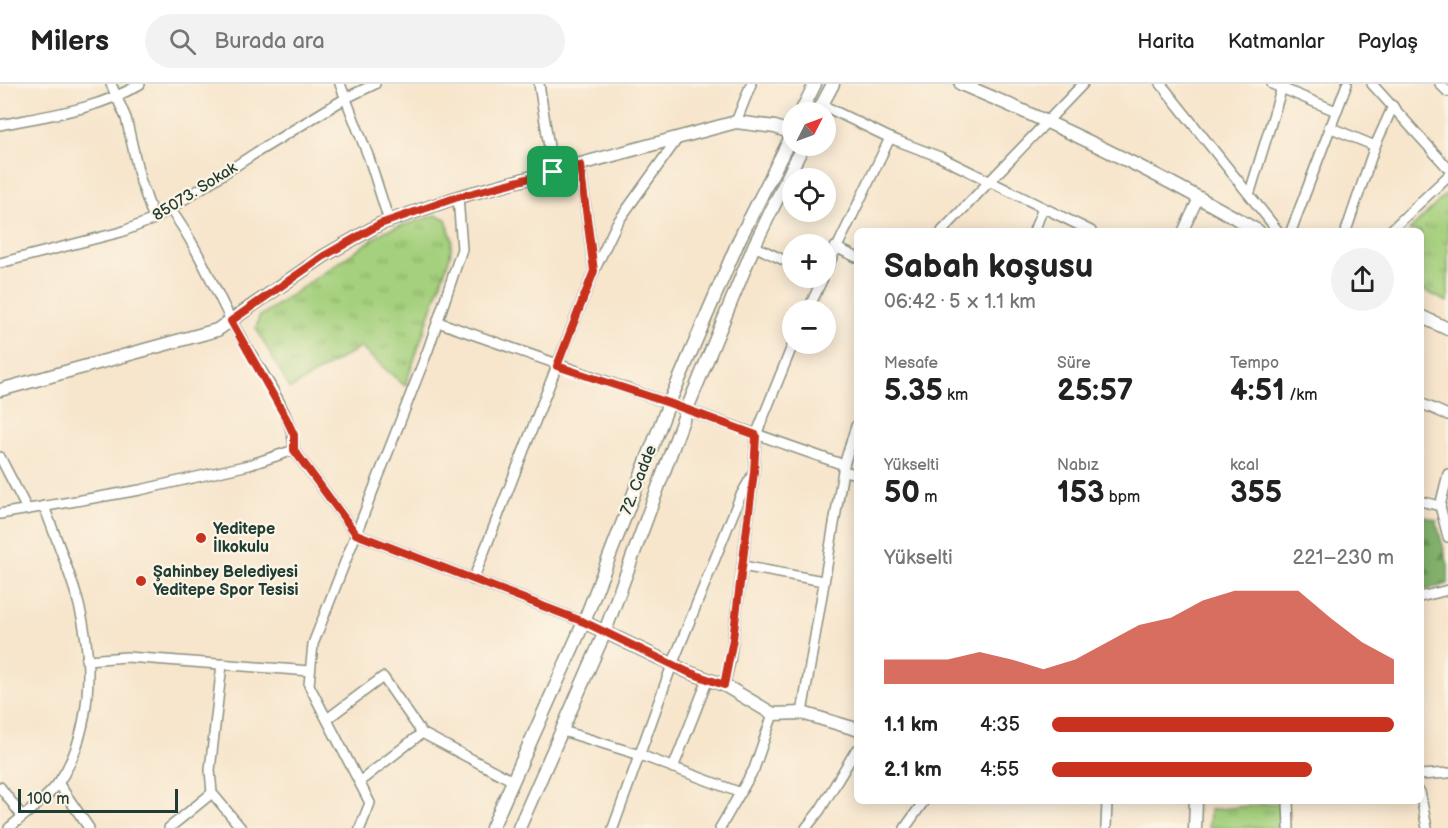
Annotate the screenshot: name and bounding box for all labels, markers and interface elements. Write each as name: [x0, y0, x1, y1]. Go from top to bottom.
search box: [145, 14, 565, 68]
text: Milers: [30, 25, 109, 58]
icon: search: [166, 25, 199, 58]
text: Burada ara: [214, 28, 325, 55]
text: Harita: [1137, 29, 1195, 54]
text: Katmanlar: [1228, 29, 1324, 54]
text: Paylaş: [1357, 29, 1418, 54]
north arrow: [782, 102, 836, 156]
map controls: [782, 102, 836, 354]
pin: [527, 146, 578, 197]
icon: arrive: [536, 155, 569, 188]
street label: 85073. Sokak: [149, 158, 241, 225]
button: locate: [782, 168, 836, 222]
button: +: [782, 234, 836, 288]
text: Sabah koşusu: [884, 247, 1093, 287]
button: share: [1331, 248, 1394, 311]
text: 06:42 · 5 × 1.1 km: [884, 290, 1036, 314]
button: −: [782, 300, 836, 354]
text: Mesafe: [884, 354, 938, 373]
text: Süre: [1057, 354, 1091, 373]
text: Tempo: [1230, 354, 1279, 373]
text: 5.35: [884, 373, 943, 409]
text: 25:57: [1057, 373, 1133, 409]
text: 4:51: [1230, 373, 1285, 409]
text: km: [943, 386, 968, 405]
text: /km: [1285, 386, 1317, 405]
street label: 72. Cadde: [617, 442, 661, 517]
text: Yükselti: [884, 456, 939, 475]
text: Nabız: [1057, 456, 1099, 475]
text: kcal: [1230, 456, 1259, 475]
text: 50: [884, 475, 920, 511]
text: 153: [1057, 475, 1104, 511]
text: 355: [1230, 475, 1282, 511]
text: m: [920, 488, 938, 507]
text: bpm: [1104, 488, 1140, 507]
place label: Yeditepe İlkokulu: [213, 520, 275, 557]
marker: Yeditepe İlkokulu: [194, 531, 208, 545]
text: Yükselti: [884, 546, 953, 570]
text: 221–230 m: [1292, 546, 1394, 570]
place label: Şahinbey Belediyesi Yeditepe Spor Tesisi: [153, 563, 299, 600]
marker: Şahinbey Belediyesi Yeditepe Spor Tesisi: [134, 574, 148, 588]
text: 1.1 km: [884, 713, 938, 737]
text: 4:35: [980, 713, 1020, 737]
text: 2.1 km: [884, 758, 942, 782]
text: 4:55: [980, 758, 1019, 782]
scale bar: [18, 786, 178, 814]
text: 100 m: [27, 790, 70, 809]

